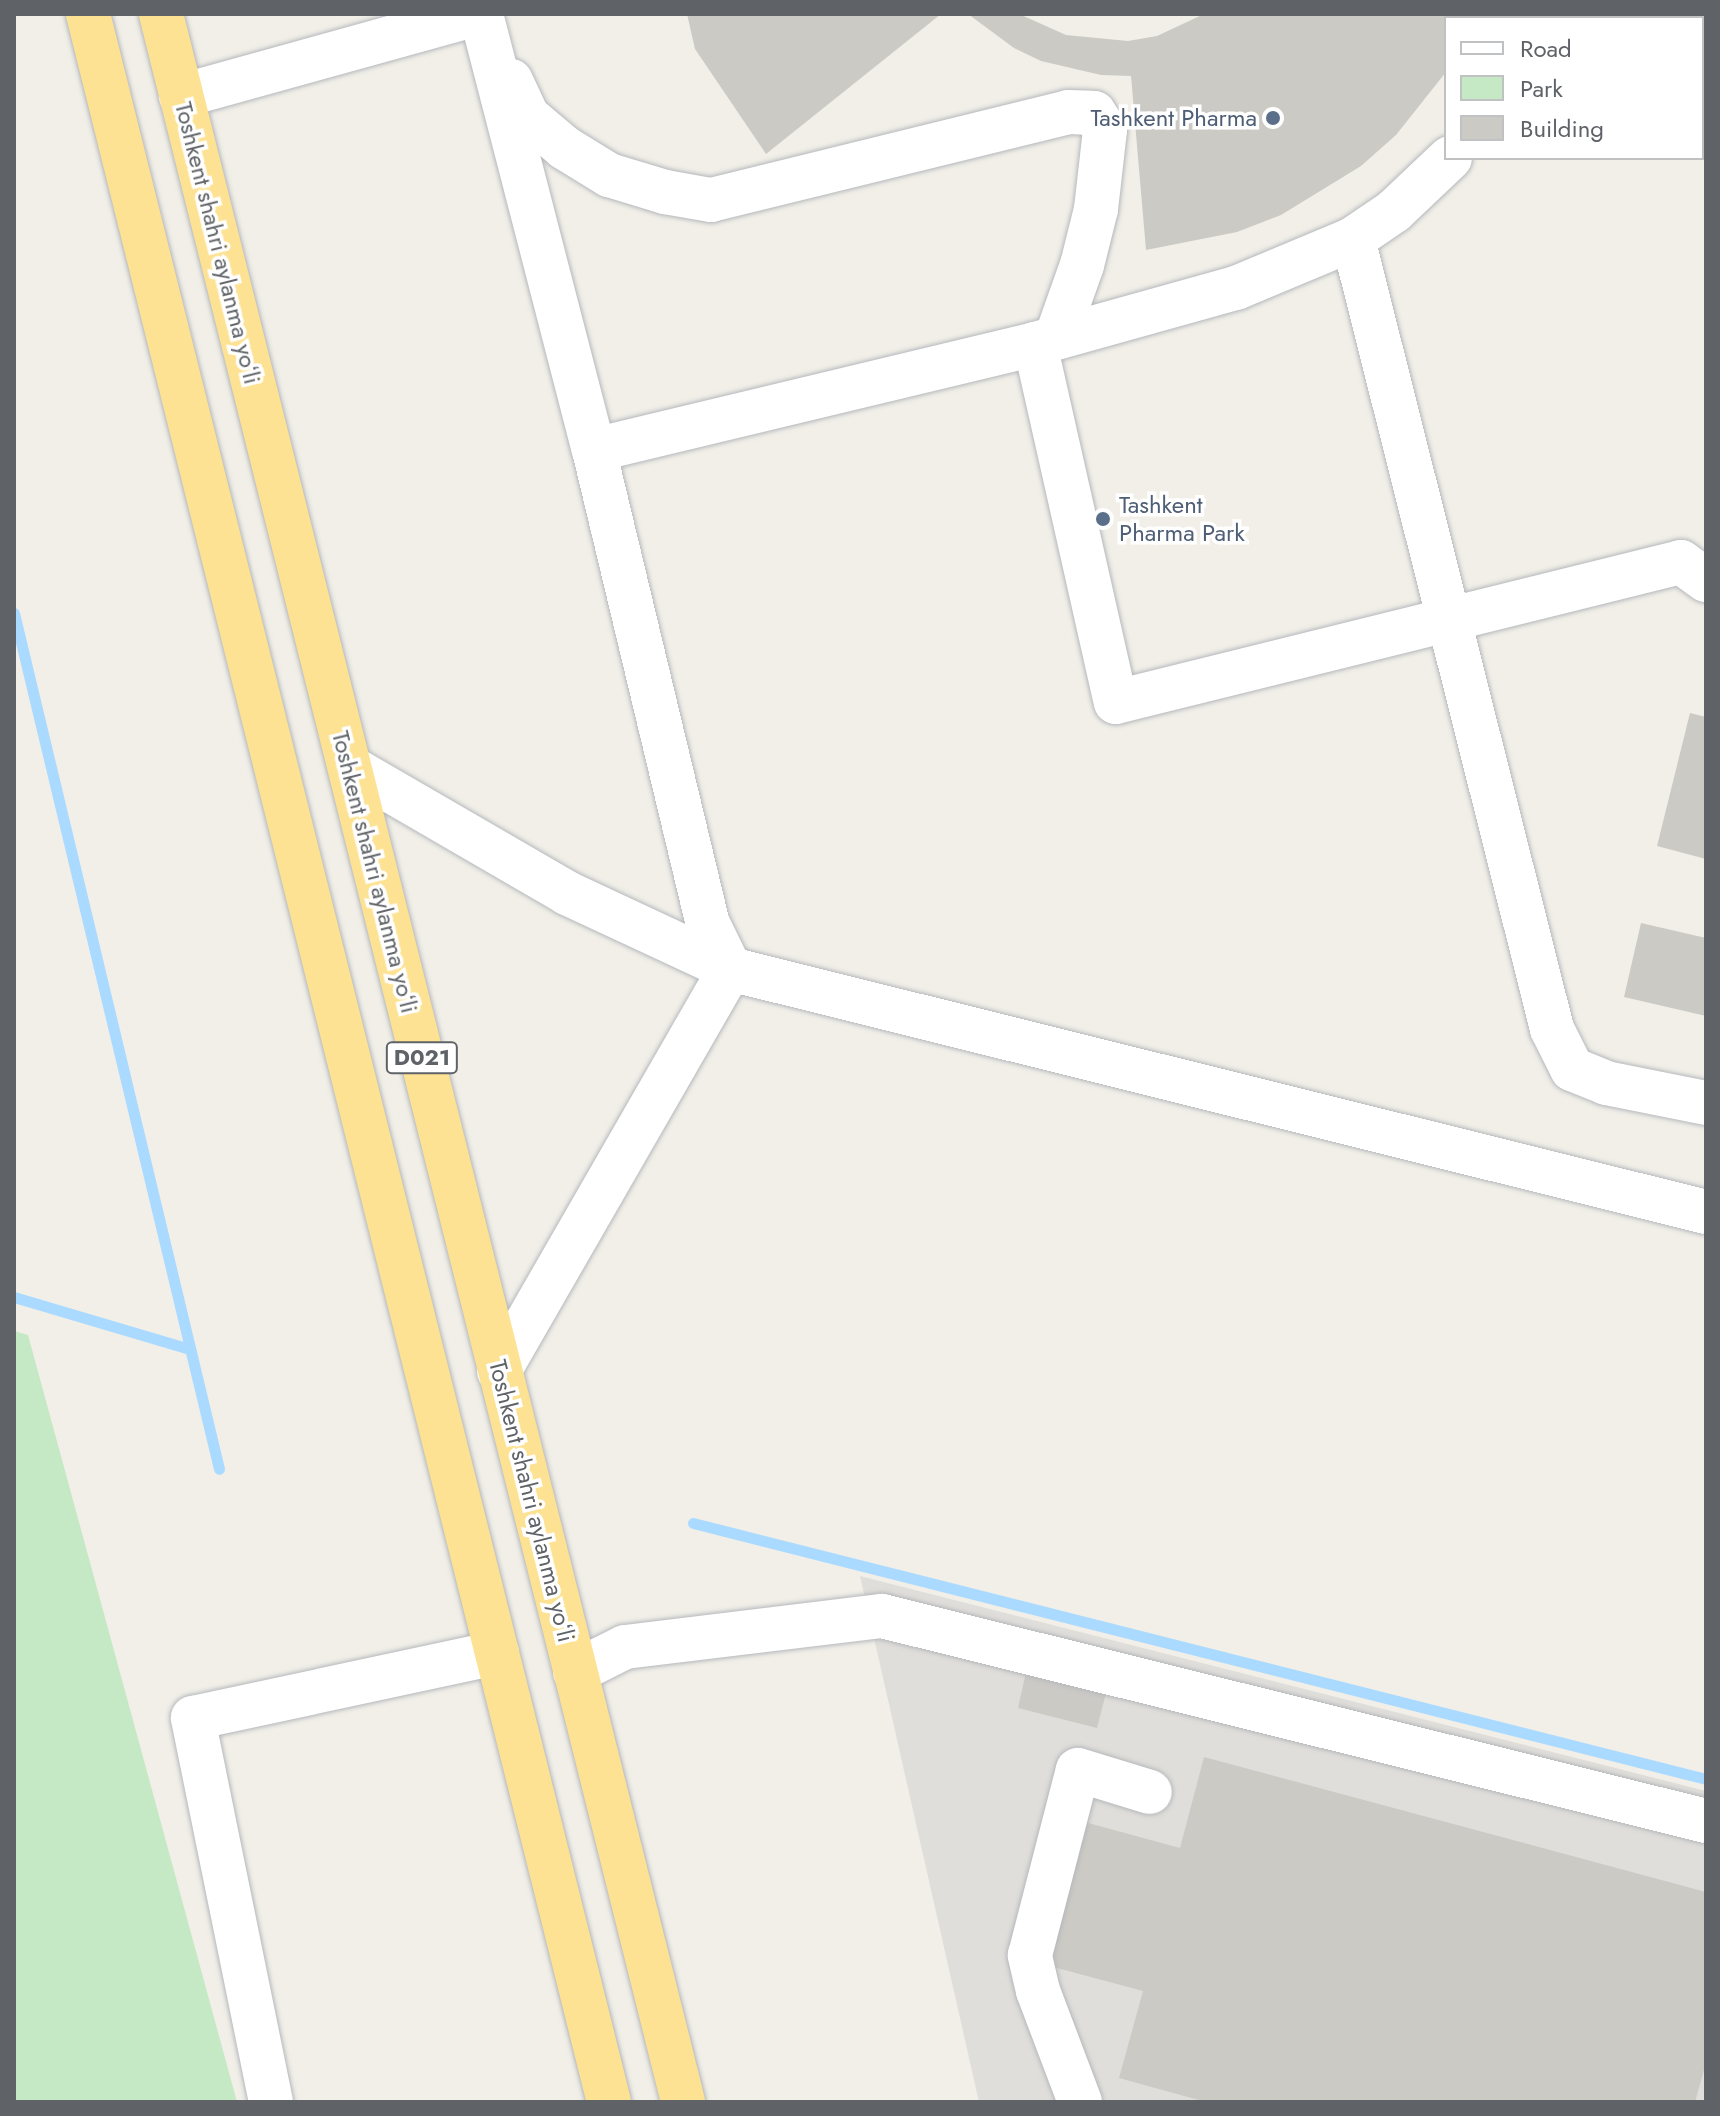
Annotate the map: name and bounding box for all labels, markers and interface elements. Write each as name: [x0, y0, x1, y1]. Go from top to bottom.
legend: [1444, 16, 1704, 160]
text: Road: [1520, 31, 1572, 66]
text: Park: [1520, 71, 1563, 106]
street label: Toshkent shahri aylanma yoʻli: [169, 99, 267, 387]
place label: Tashkent Pharma: [1091, 104, 1257, 132]
marker: Tashkent Pharma: [1264, 109, 1282, 127]
text: Building: [1520, 111, 1604, 146]
place label: Tashkent Pharma Park: [1119, 491, 1245, 547]
marker: Tashkent Pharma Park: [1094, 510, 1112, 528]
street label: Toshkent shahri aylanma yoʻli: [326, 728, 424, 1016]
road number: D021: [384, 1040, 460, 1076]
street label: Toshkent shahri aylanma yoʻli: [483, 1357, 581, 1645]

